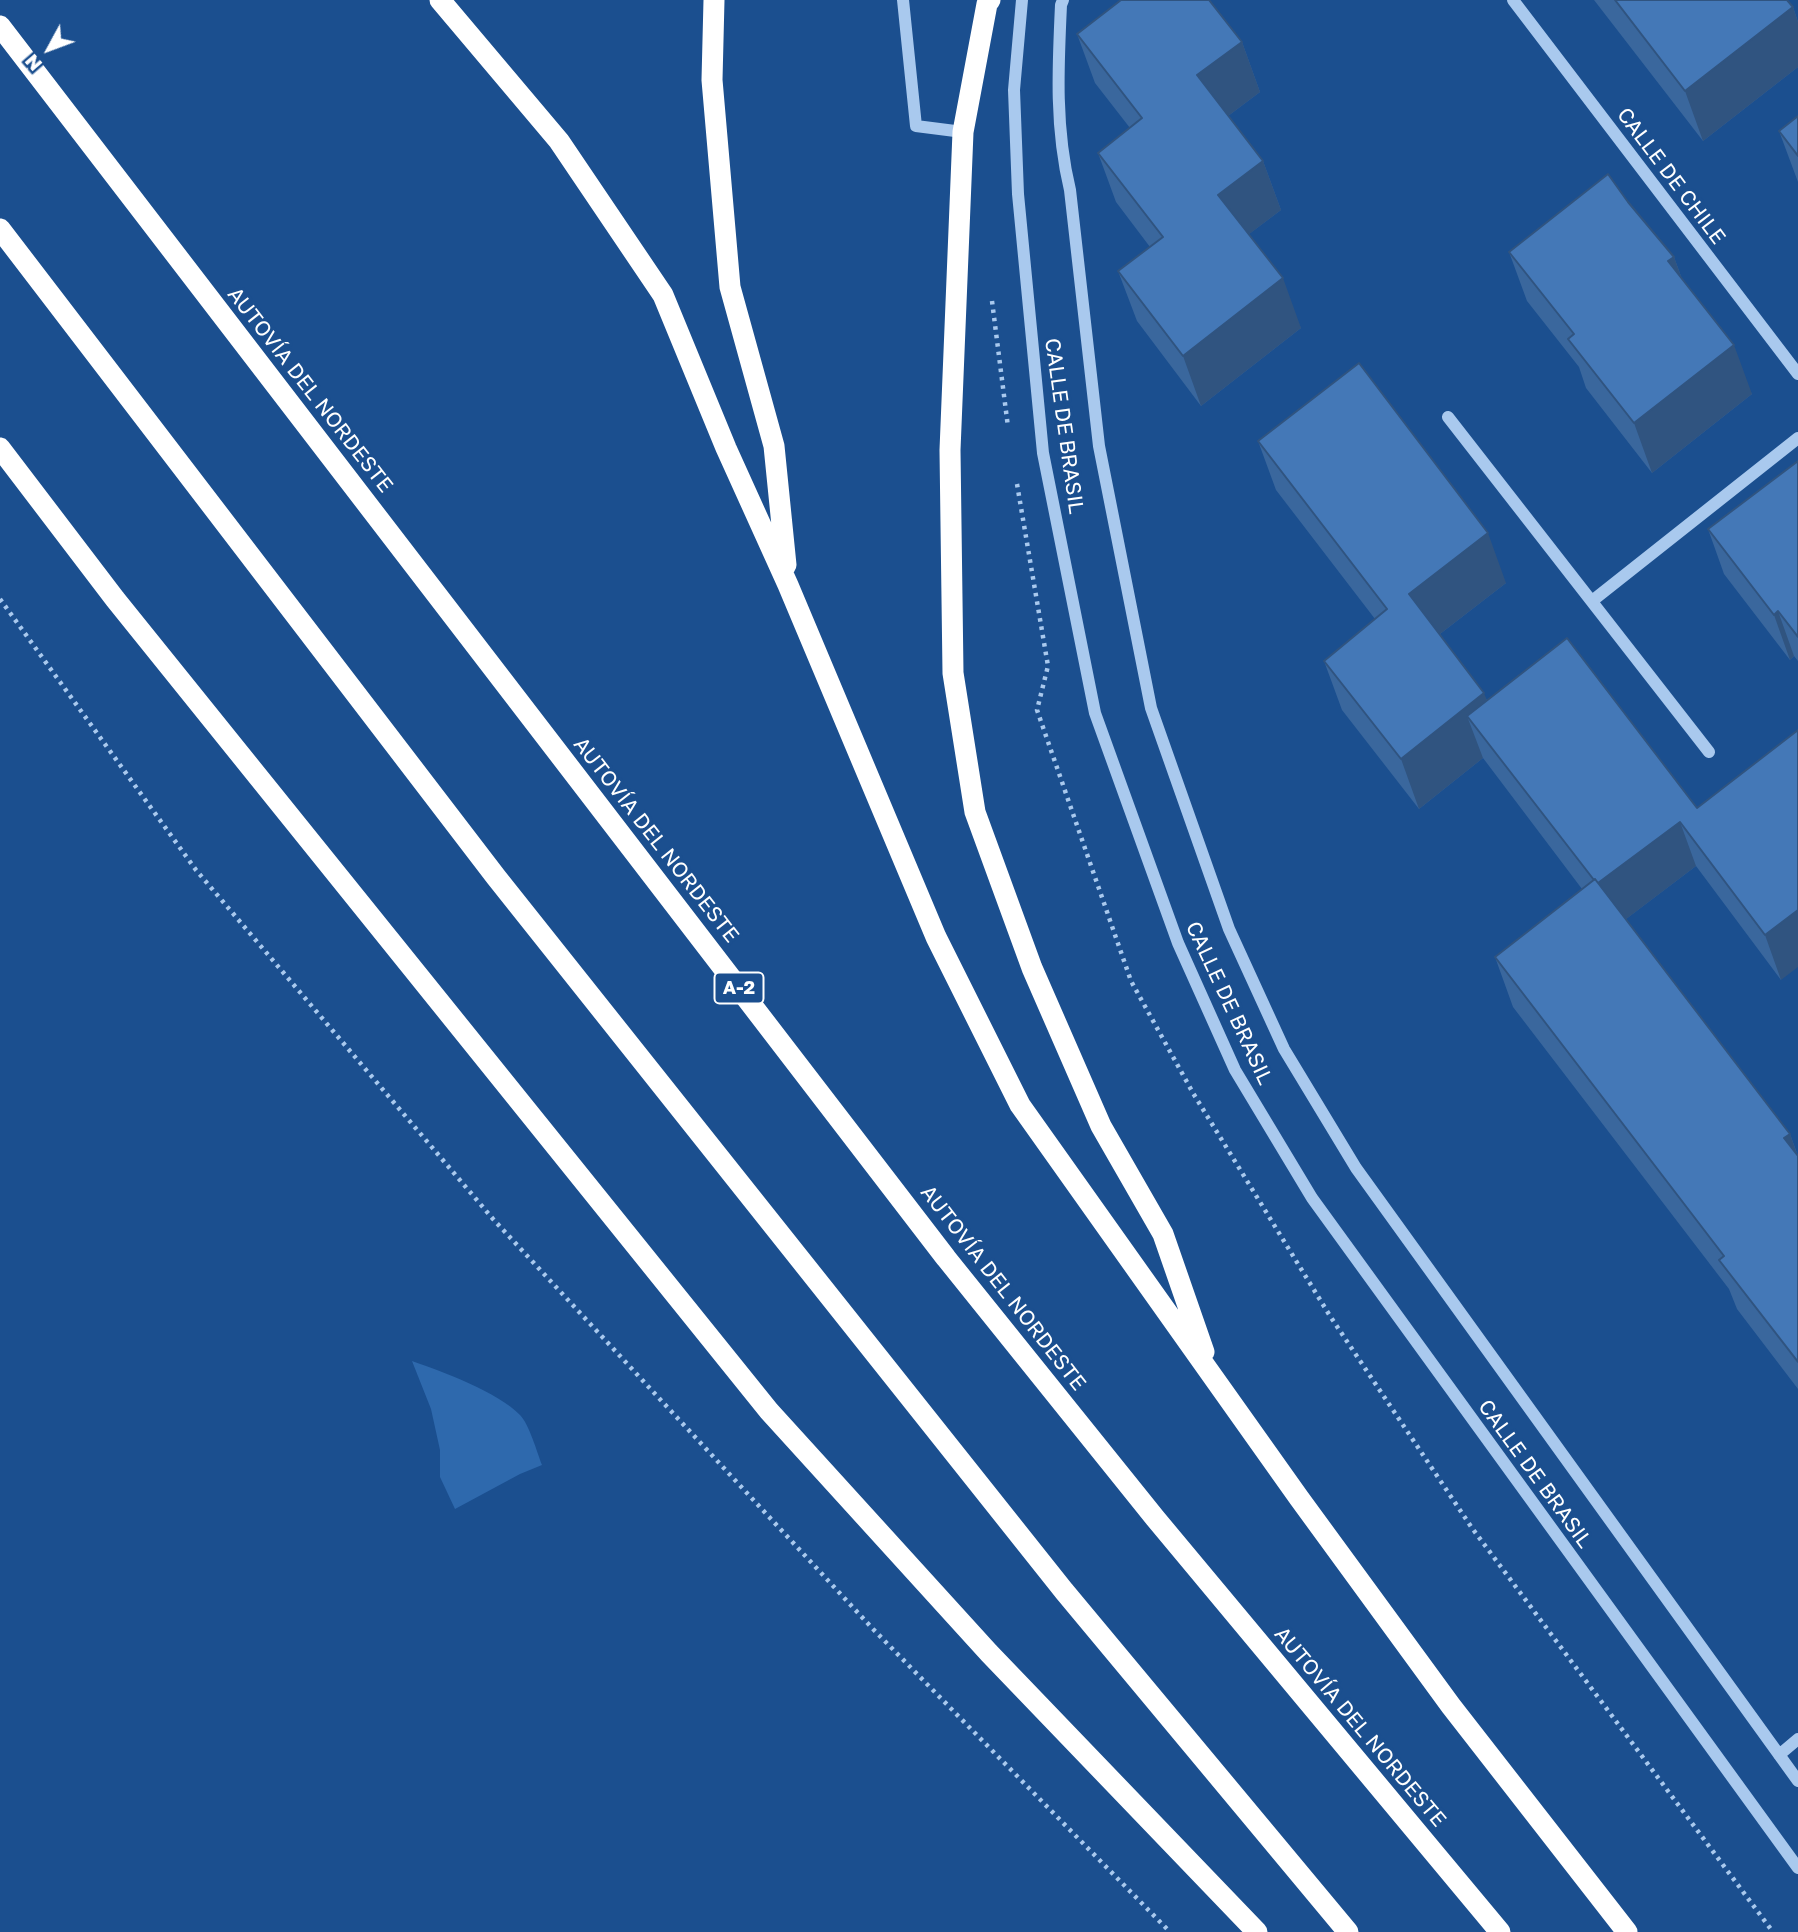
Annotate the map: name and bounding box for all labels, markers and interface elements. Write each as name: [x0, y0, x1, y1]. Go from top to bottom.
north arrow: [14, 14, 84, 84]
text: N: [19, 50, 46, 76]
street label: CALLE DE CHILE: [1611, 103, 1731, 249]
street label: AUTOVÍA DEL NORDESTE: [222, 282, 398, 498]
street label: CALLE DE BRASIL: [1039, 337, 1089, 515]
street label: AUTOVÍA DEL NORDESTE: [568, 732, 744, 948]
street label: CALLE DE BRASIL: [1180, 918, 1278, 1088]
road number: A-2: [714, 972, 764, 1004]
street label: AUTOVÍA DEL NORDESTE: [915, 1180, 1091, 1396]
street label: CALLE DE BRASIL: [1473, 1395, 1597, 1553]
street label: AUTOVÍA DEL NORDESTE: [1269, 1622, 1451, 1832]

